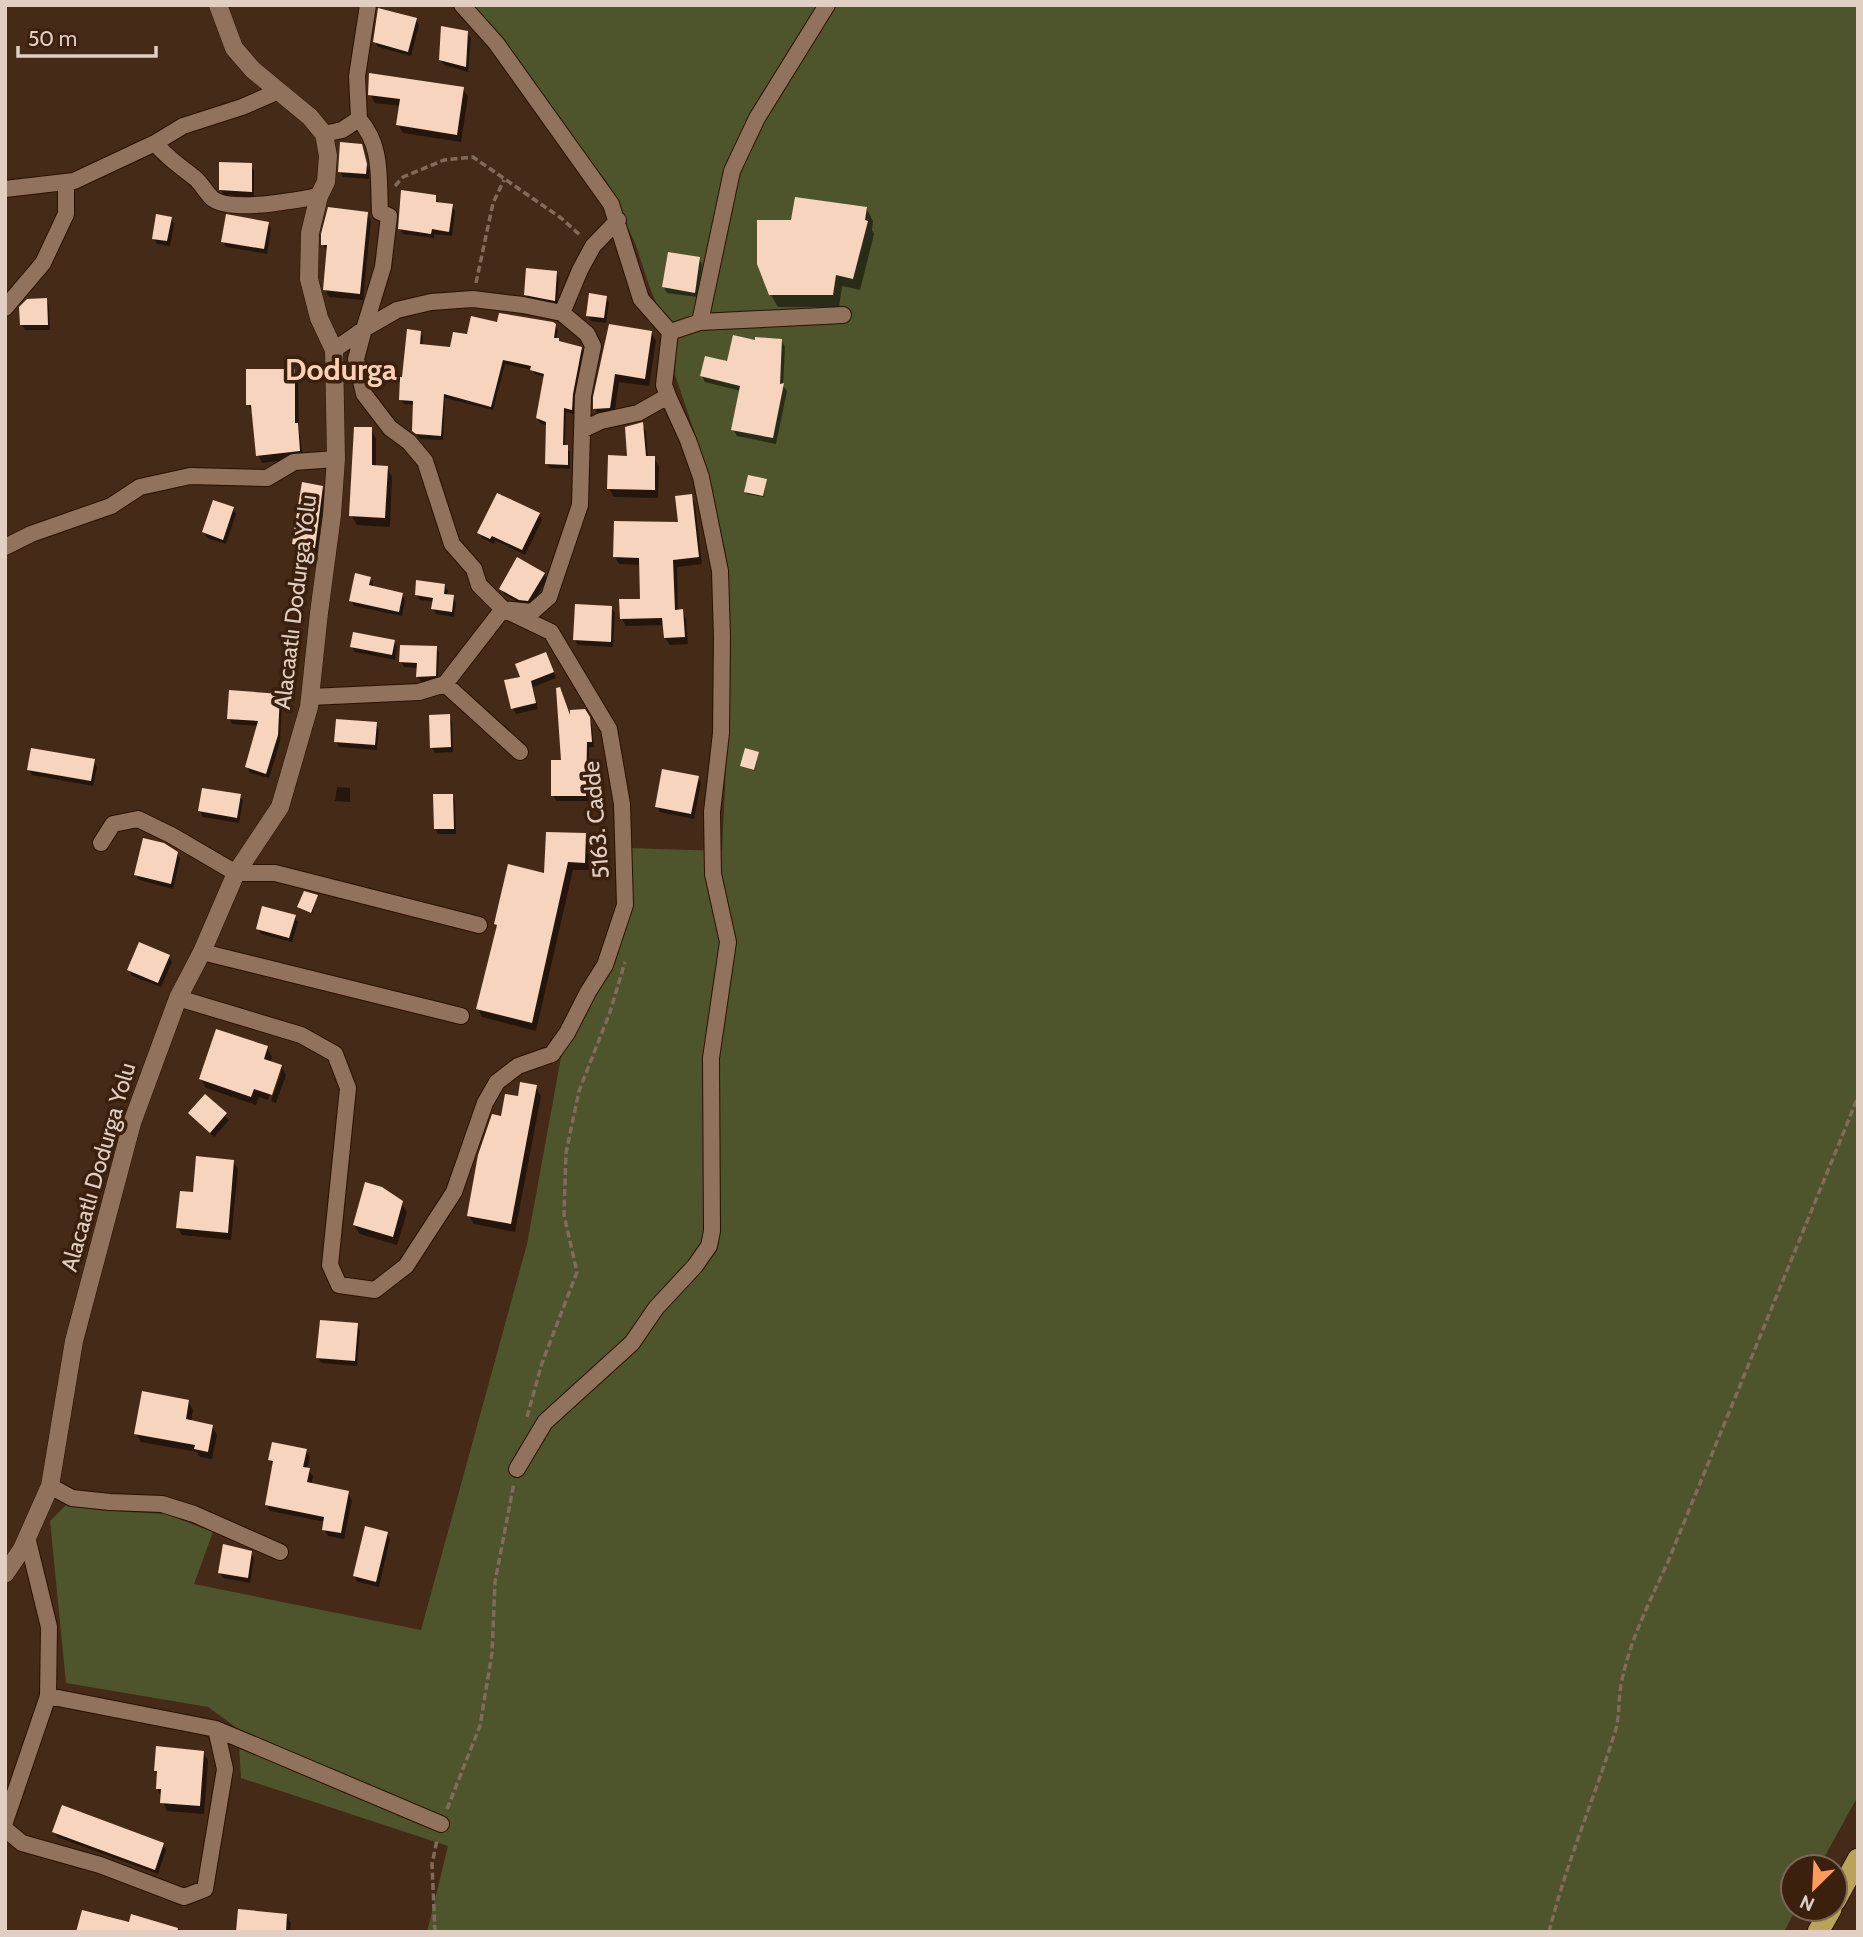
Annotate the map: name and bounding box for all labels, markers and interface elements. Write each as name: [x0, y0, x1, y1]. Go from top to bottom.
scale bar: [18, 14, 156, 58]
text: 50 m: [28, 26, 77, 51]
district label: Dodurga: [285, 351, 397, 388]
street label: Alacaatlı Dodurga Yolu: [268, 493, 322, 711]
street label: 5163. Cadde: [577, 760, 615, 880]
street label: Alacaatlı Dodurga Yolu: [55, 1059, 141, 1275]
north arrow: [1779, 1853, 1849, 1923]
text: N: [1796, 1890, 1818, 1916]

